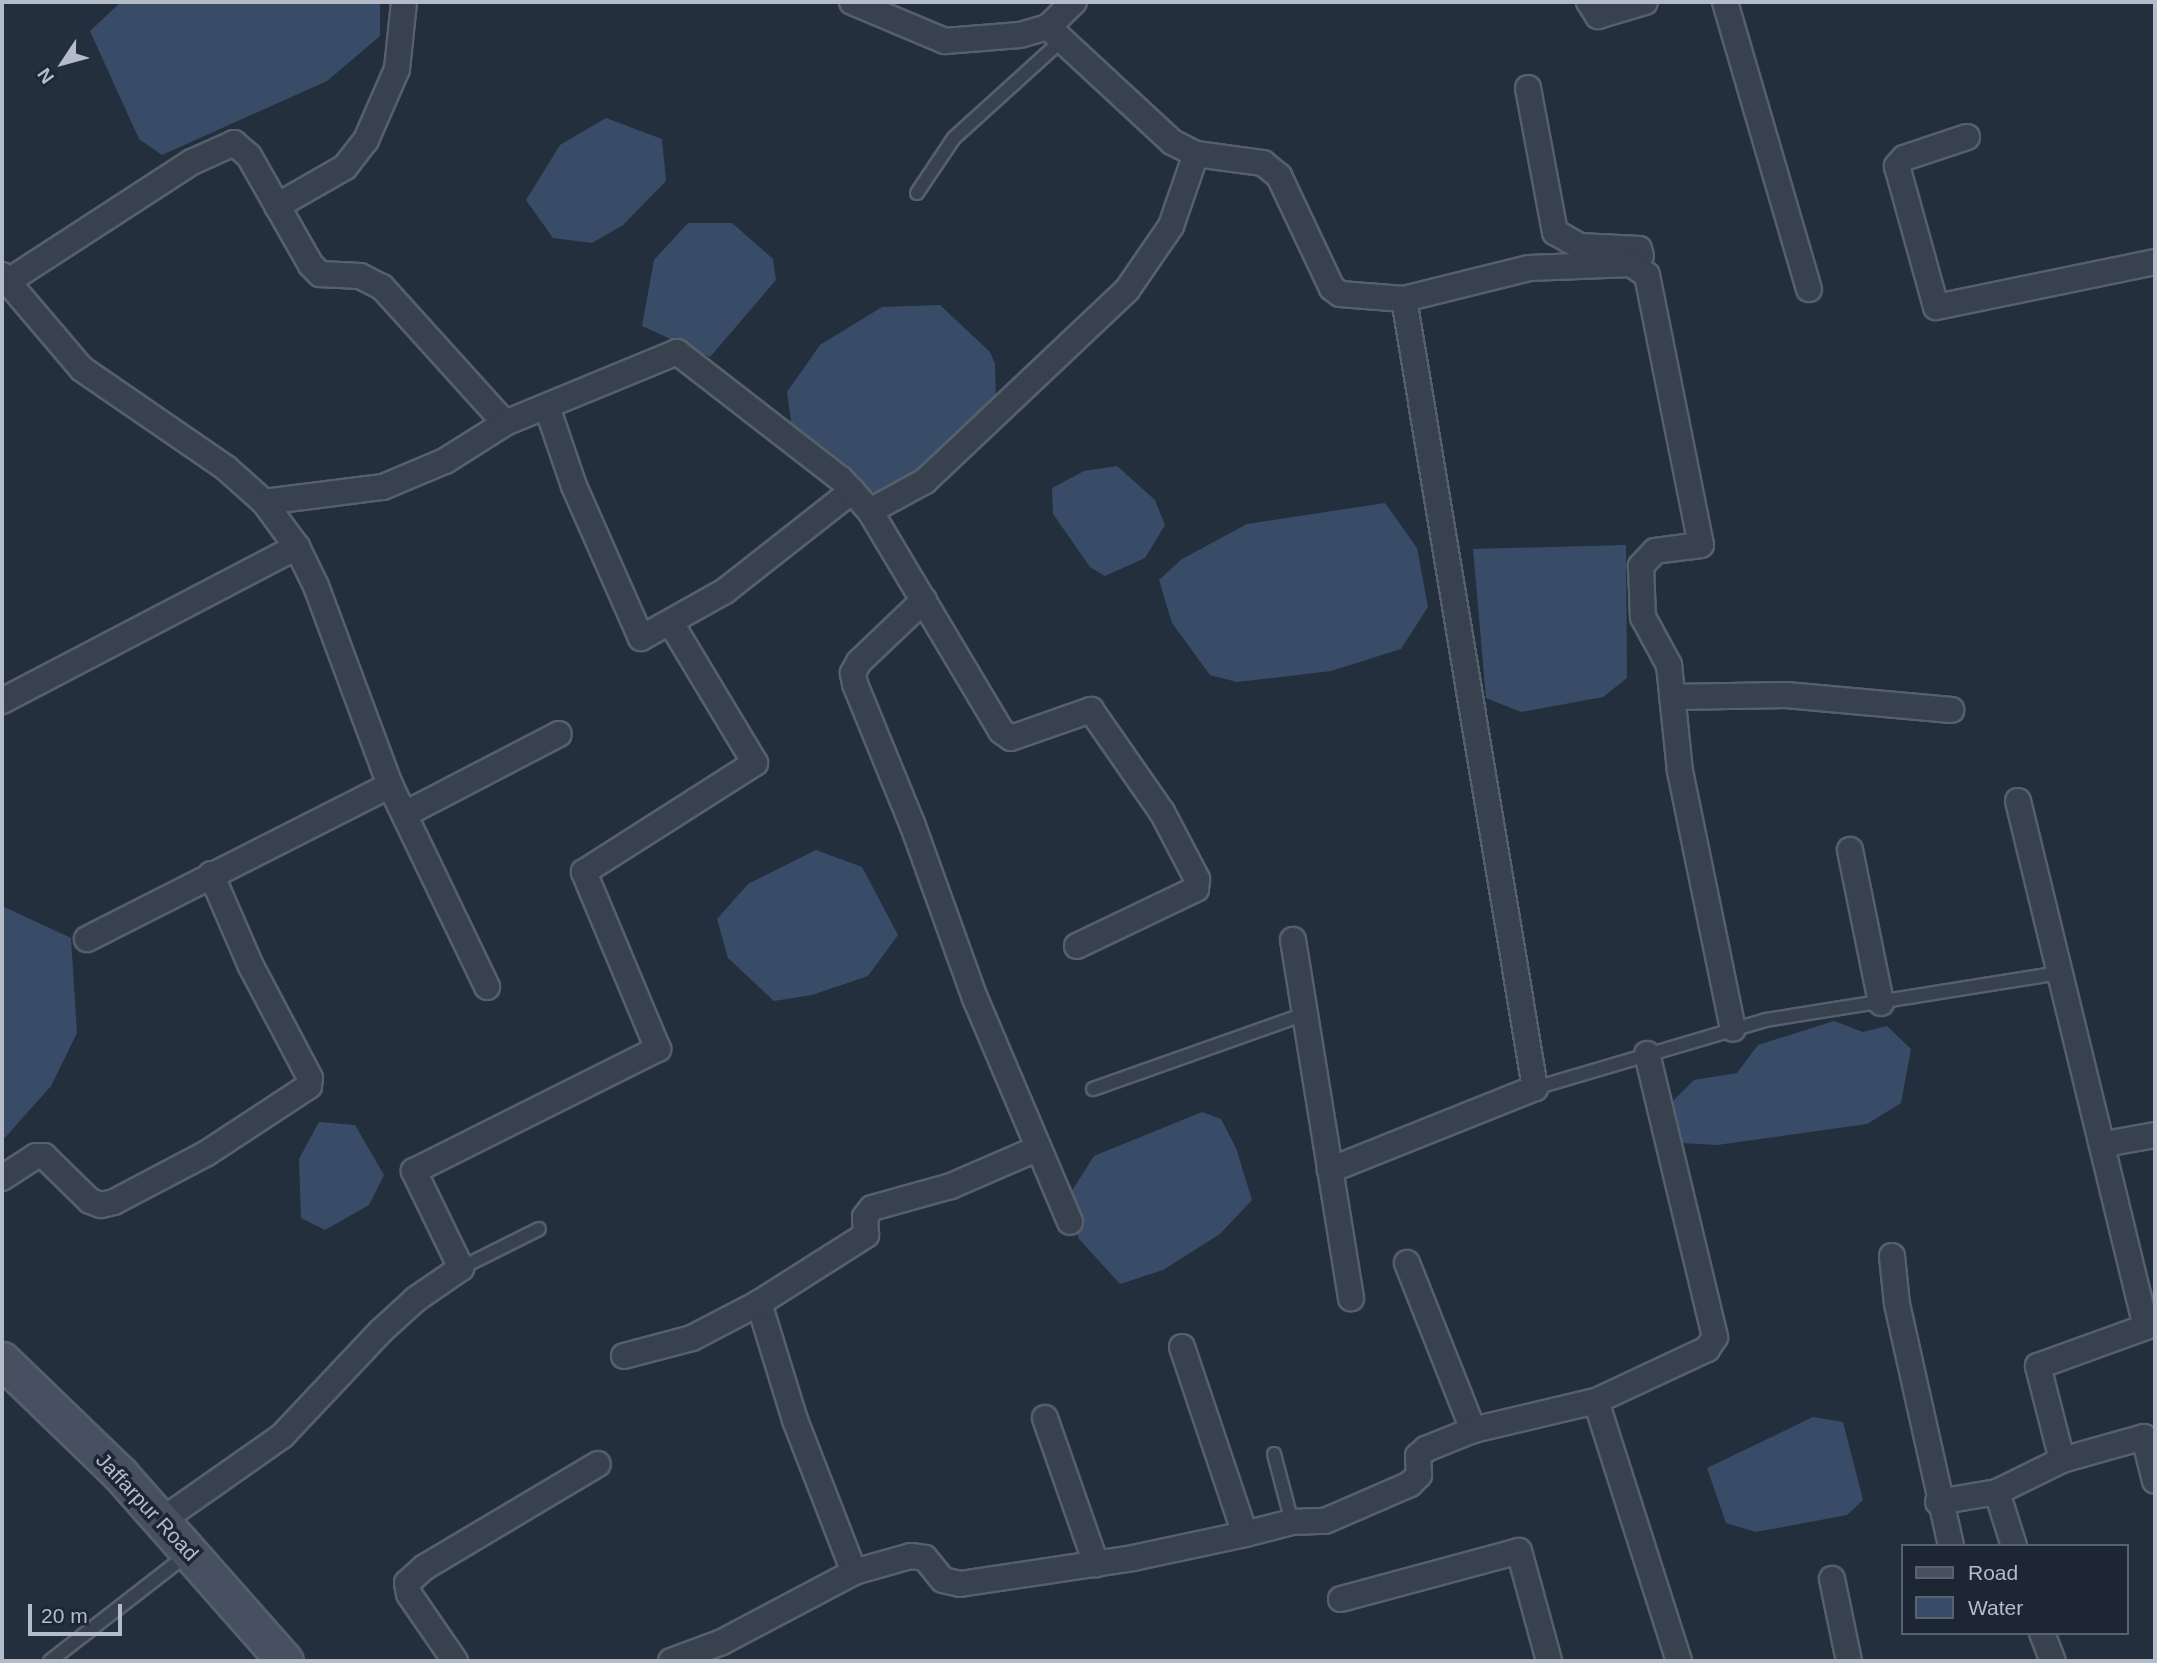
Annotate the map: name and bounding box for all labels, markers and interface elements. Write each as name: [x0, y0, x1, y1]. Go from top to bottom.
north arrow: [28, 28, 98, 98]
text: N: [33, 64, 58, 87]
street label: Jaffarpur Road: [91, 1448, 203, 1566]
legend: [1902, 1544, 2129, 1635]
text: Road: [1968, 1561, 2018, 1584]
scale bar: [32, 1590, 126, 1634]
text: Water: [1968, 1596, 2023, 1619]
text: 20 m: [41, 1604, 88, 1627]

